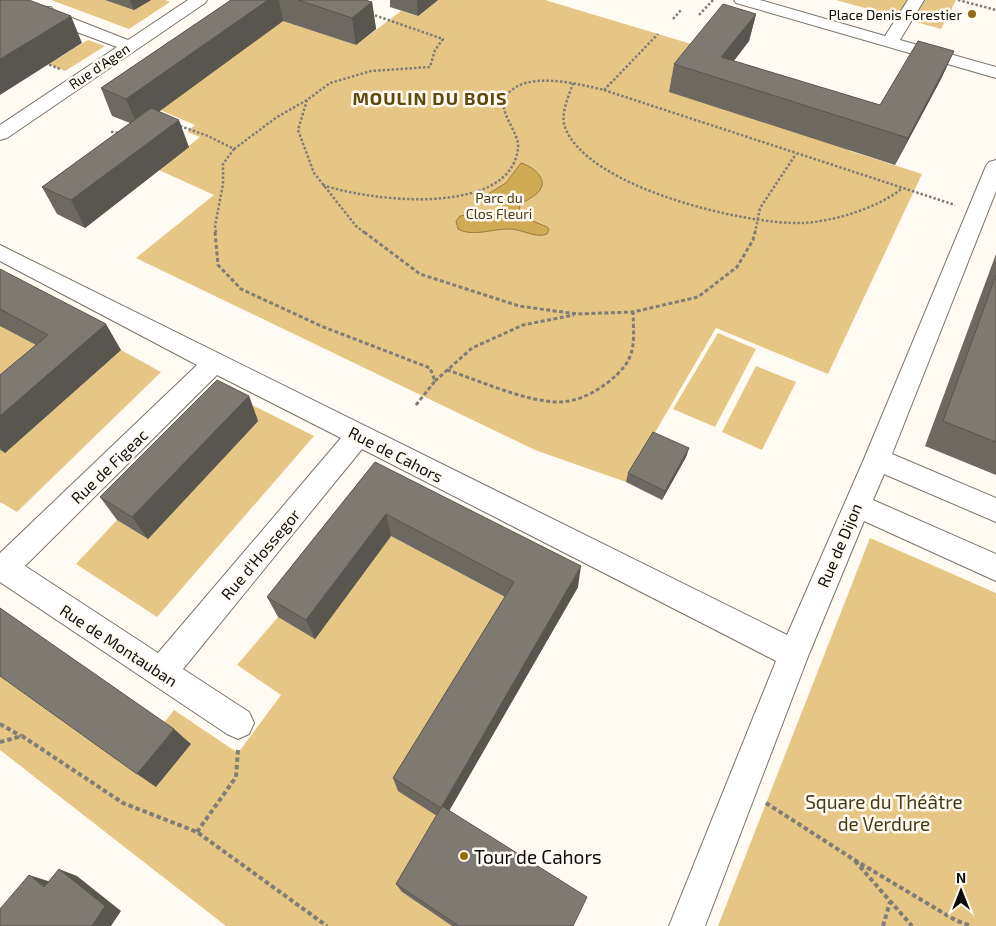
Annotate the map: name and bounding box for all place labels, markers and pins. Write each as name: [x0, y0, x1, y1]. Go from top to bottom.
place label: Place Denis Forestier: [829, 6, 962, 23]
marker: Place Denis Forestier: [966, 8, 978, 20]
place label: Tour de Cahors: [474, 845, 602, 868]
marker: Tour de Cahors: [458, 850, 470, 862]

